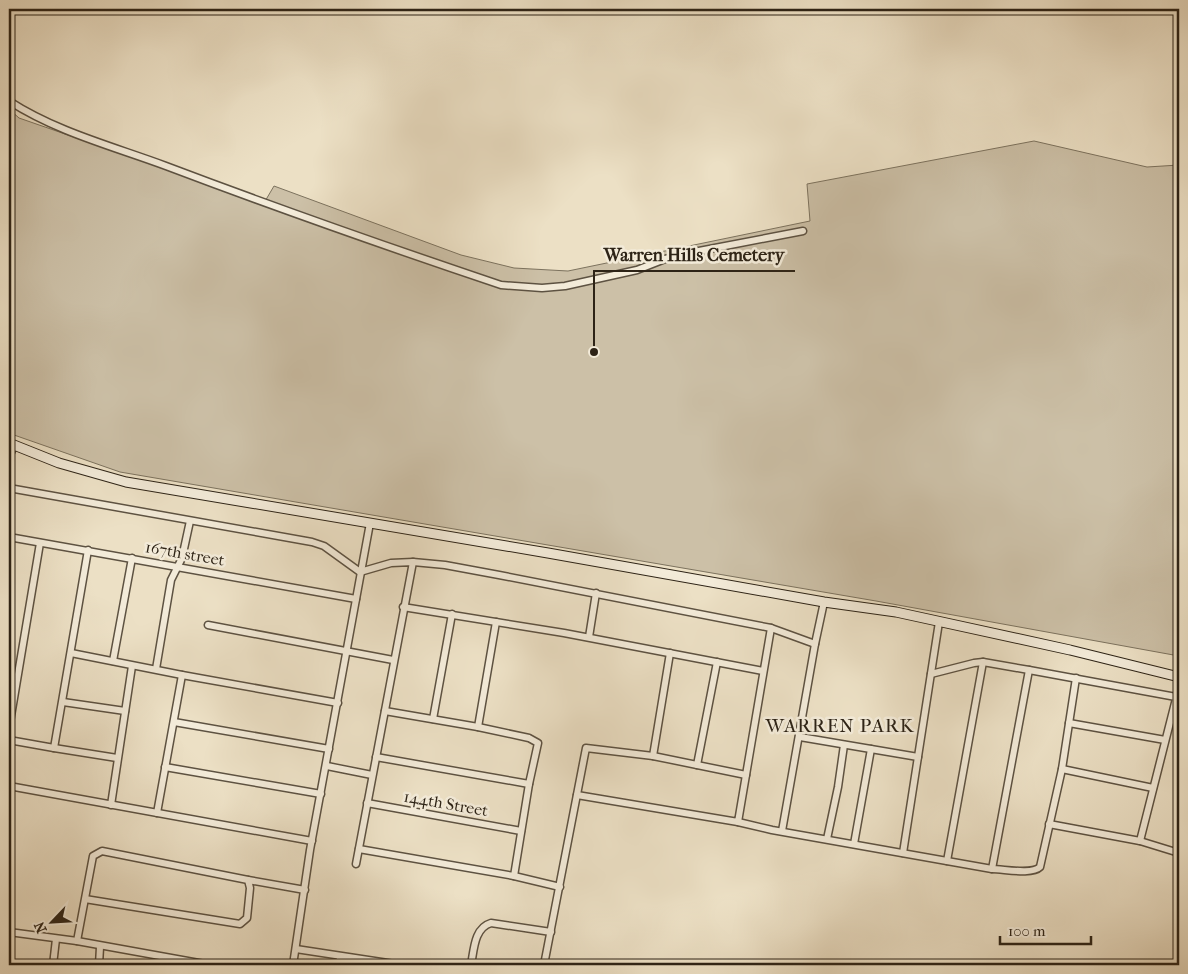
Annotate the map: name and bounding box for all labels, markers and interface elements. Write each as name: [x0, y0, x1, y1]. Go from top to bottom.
callout: Warren Hills Cemetery: [594, 238, 795, 271]
text: Warren Hills Cemetery: [603, 245, 786, 266]
street label: 167th street: [144, 537, 226, 570]
district label: WARREN PARK: [764, 715, 915, 737]
street label: 144th Street: [402, 787, 490, 820]
north arrow: [28, 896, 78, 946]
scale bar: [1000, 914, 1092, 946]
text: N: [31, 919, 51, 936]
text: 100 m: [1008, 922, 1046, 940]

